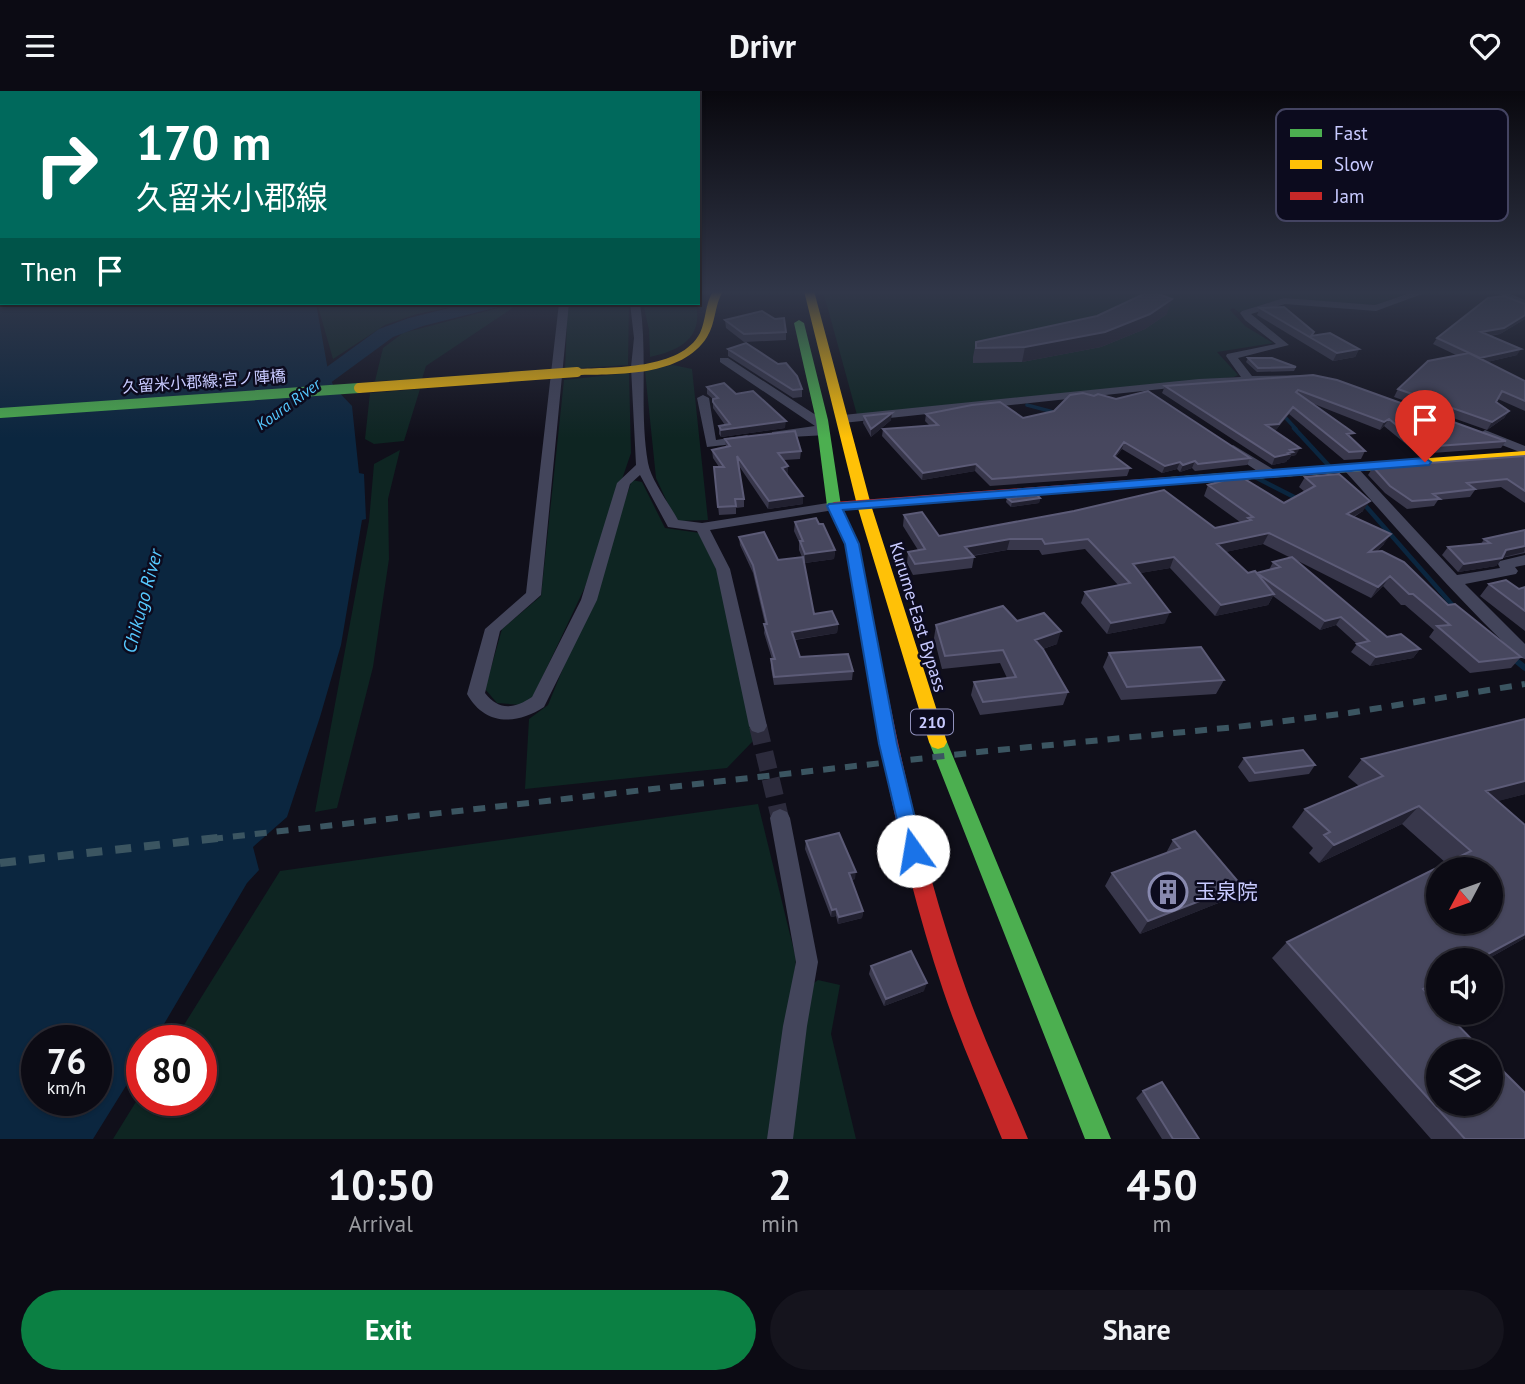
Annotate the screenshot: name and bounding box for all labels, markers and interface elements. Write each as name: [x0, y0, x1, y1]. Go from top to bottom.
text: Drivr: [729, 25, 796, 67]
icon: menu: [21, 27, 59, 65]
icon: heart: [1466, 27, 1504, 65]
legend: [1276, 109, 1508, 221]
text: 170 m: [136, 110, 271, 174]
icon: right: [21, 119, 112, 210]
text: Fast: [1334, 121, 1368, 145]
text: Slow: [1334, 152, 1374, 176]
text: 久留米小郡線: [136, 176, 328, 218]
text: Jam: [1333, 184, 1364, 208]
icon: arrive: [91, 252, 129, 290]
text: Then: [21, 255, 77, 288]
street label: 久留米小郡線;宮ノ陣橋: [121, 365, 287, 397]
water label: Koura River: [252, 373, 326, 434]
pin: [1395, 390, 1455, 462]
icon: arrive: [1406, 401, 1444, 439]
street label: Kurume-East Bypass: [885, 539, 952, 695]
water label: Chikugo River: [117, 545, 168, 655]
road number: 210: [911, 709, 953, 735]
position arrow: [876, 814, 950, 888]
north arrow: [1426, 857, 1503, 935]
map controls: [1426, 857, 1503, 1116]
building icon: 玉泉院: [1147, 871, 1189, 913]
place label: 玉泉院: [1195, 878, 1258, 905]
button: sound: [1426, 948, 1503, 1025]
speed limit sign: 80: [126, 1025, 217, 1116]
text: 76: [47, 1038, 86, 1084]
button: layers: [1426, 1039, 1503, 1116]
text: km/h: [47, 1076, 86, 1099]
text: 10:50: [327, 1157, 434, 1212]
text: 2: [768, 1157, 792, 1212]
text: 450: [1126, 1157, 1198, 1212]
text: Arrival: [348, 1209, 413, 1238]
text: min: [761, 1209, 799, 1238]
text: m: [1153, 1209, 1171, 1238]
button: Exit: [21, 1290, 756, 1370]
button: Share: [770, 1290, 1504, 1370]

